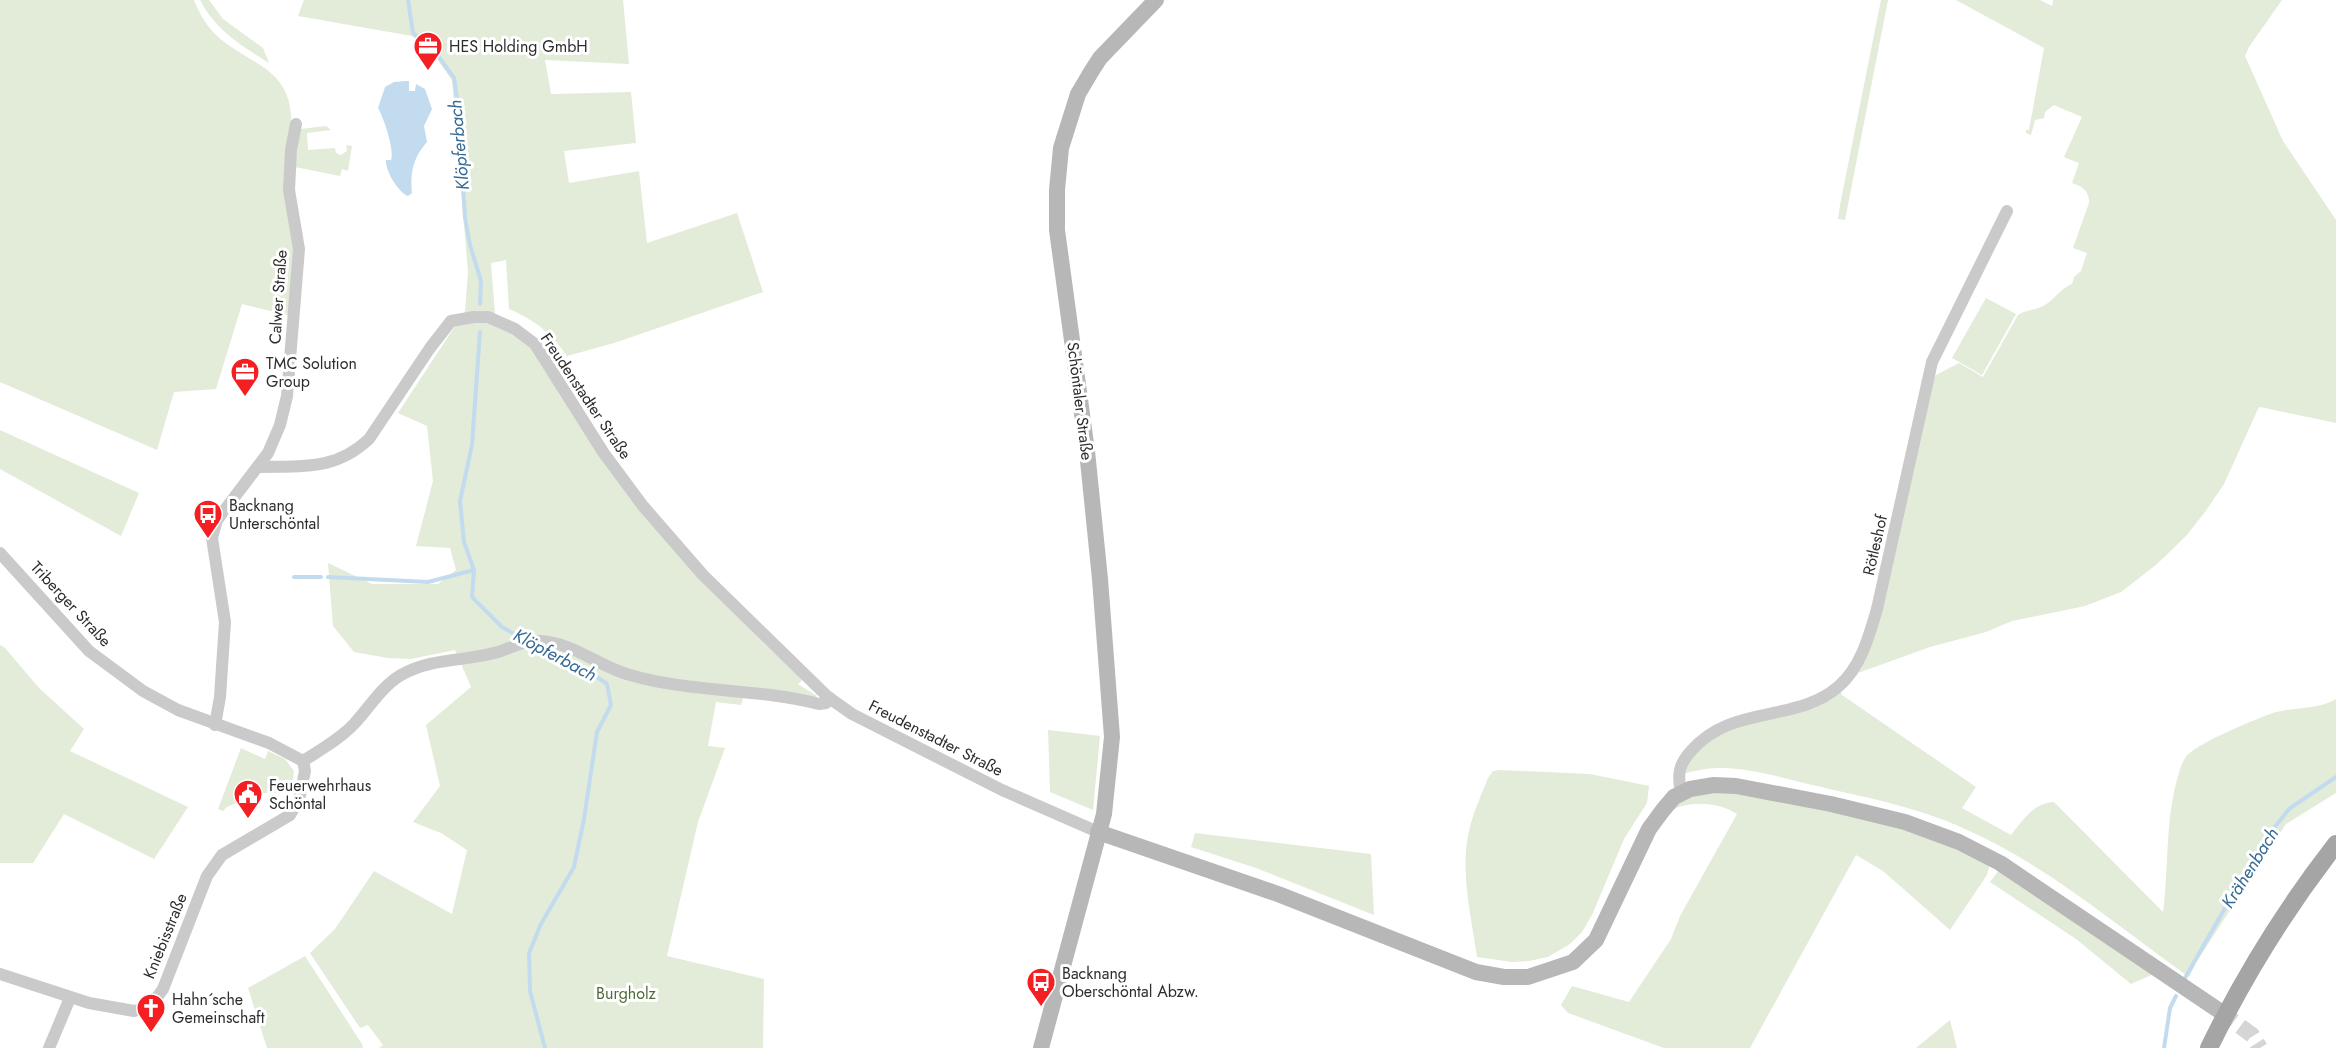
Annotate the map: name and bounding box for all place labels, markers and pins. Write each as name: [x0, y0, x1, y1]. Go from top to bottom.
office icon: HES Holding GmbH: [412, 30, 444, 72]
place label: HES Holding GmbH: [449, 35, 588, 58]
place label: TMC Solution Group: [266, 352, 357, 393]
office icon: TMC Solution Group: [229, 356, 261, 398]
place label: Backnang Unterschöntal: [229, 494, 320, 535]
bus stop icon: Backnang Unterschöntal: [192, 498, 224, 540]
place label: Feuerwehrhaus Schöntal: [269, 774, 371, 815]
public building icon: Feuerwehrhaus Schöntal: [232, 778, 264, 820]
place label: Backnang Oberschöntal Abzw.: [1062, 962, 1199, 1003]
bus stop icon: Backnang Oberschöntal Abzw.: [1025, 966, 1057, 1008]
place label: Hahn´sche Gemeinschaft: [172, 988, 265, 1029]
church icon: Hahn´sche Gemeinschaft: [135, 992, 167, 1034]

